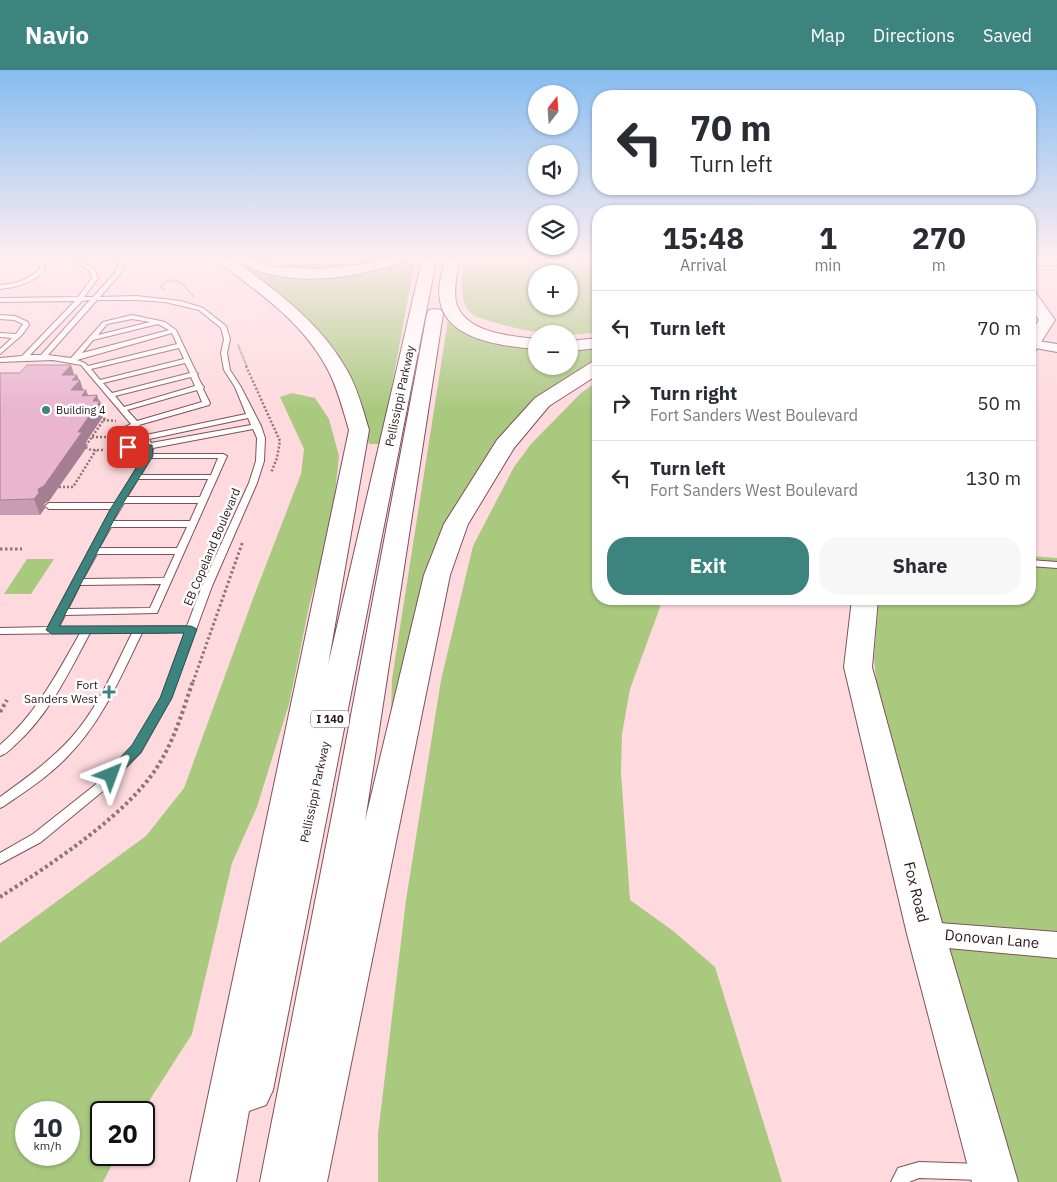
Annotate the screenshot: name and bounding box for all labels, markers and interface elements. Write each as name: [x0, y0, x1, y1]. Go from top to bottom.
text: Navio: [25, 19, 89, 51]
text: Map: [810, 24, 845, 47]
text: Directions: [873, 24, 955, 47]
text: Saved: [983, 24, 1032, 47]
north arrow: [528, 85, 578, 135]
map controls: [528, 85, 578, 375]
text: 70 m: [690, 105, 772, 151]
icon: left: [607, 110, 672, 175]
button: sound: [528, 145, 578, 195]
text: Turn left: [690, 149, 773, 178]
button: layers: [528, 205, 578, 255]
text: 15:48: [662, 218, 744, 257]
text: 1: [819, 218, 837, 257]
text: 270: [912, 218, 966, 257]
text: Arrival: [680, 255, 727, 275]
text: min: [814, 255, 841, 275]
text: m: [932, 255, 946, 275]
button: +: [528, 265, 578, 315]
icon: left: [607, 314, 635, 342]
text: Turn left: [650, 316, 726, 340]
text: 70 m: [977, 316, 1021, 340]
button: −: [528, 325, 578, 375]
street label: Pellissippi Parkway: [381, 344, 418, 448]
text: Turn right: [650, 381, 737, 405]
icon: right: [607, 389, 635, 417]
text: 50 m: [977, 391, 1021, 415]
place label: Building 4: [56, 403, 106, 417]
marker: Building 4: [40, 404, 52, 416]
text: Fort Sanders West Boulevard: [650, 405, 858, 425]
pin: [107, 426, 149, 468]
icon: arrive: [114, 433, 142, 461]
text: Turn left: [650, 456, 726, 480]
icon: left: [607, 464, 635, 492]
text: 130 m: [966, 466, 1021, 490]
text: Fort Sanders West Boulevard: [650, 480, 858, 500]
street label: EB Copeland Boulevard: [180, 486, 243, 608]
button: Exit: [607, 537, 809, 595]
button: Share: [819, 537, 1021, 595]
place label: Fort Sanders West: [24, 677, 98, 706]
marker: Fort Sanders West: [102, 685, 116, 699]
road number: I 140: [311, 711, 349, 728]
street label: Pellissippi Parkway: [296, 740, 333, 844]
position arrow: [84, 748, 136, 800]
street label: Fox Road: [900, 860, 933, 924]
street label: Donovan Lane: [944, 925, 1040, 952]
speed limit sign: 20: [90, 1101, 155, 1166]
text: 10: [32, 1111, 63, 1144]
text: km/h: [33, 1138, 62, 1153]

